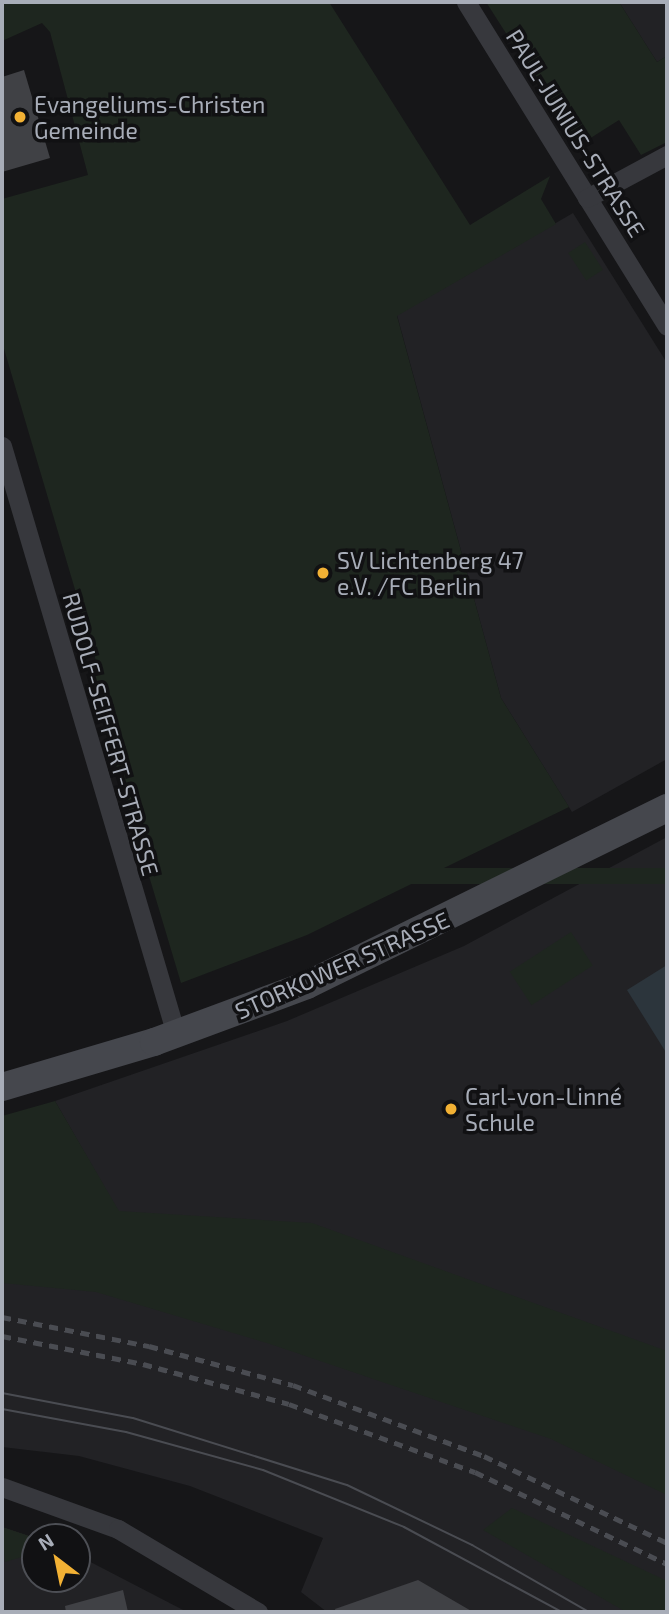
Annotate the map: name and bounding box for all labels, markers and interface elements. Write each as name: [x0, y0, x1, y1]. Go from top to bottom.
street label: PAUL-JUNIUS-STRASSE: [501, 24, 651, 242]
place label: Evangeliums-Christen Gemeinde: [34, 90, 265, 144]
marker: Evangeliums-Christen Gemeinde: [12, 109, 28, 125]
place label: SV Lichtenberg 47 e.V. /FC Berlin: [337, 546, 524, 600]
marker: SV Lichtenberg 47 e.V. /FC Berlin: [315, 565, 331, 581]
street label: RUDOLF-SEIFFERT-STRASSE: [57, 589, 165, 879]
street label: STORKOWER STRASSE: [231, 905, 453, 1025]
place label: Carl-von-Linné Schule: [465, 1082, 622, 1136]
marker: Carl-von-Linné Schule: [443, 1101, 459, 1117]
north arrow: [21, 1523, 91, 1593]
text: N: [34, 1528, 58, 1555]

